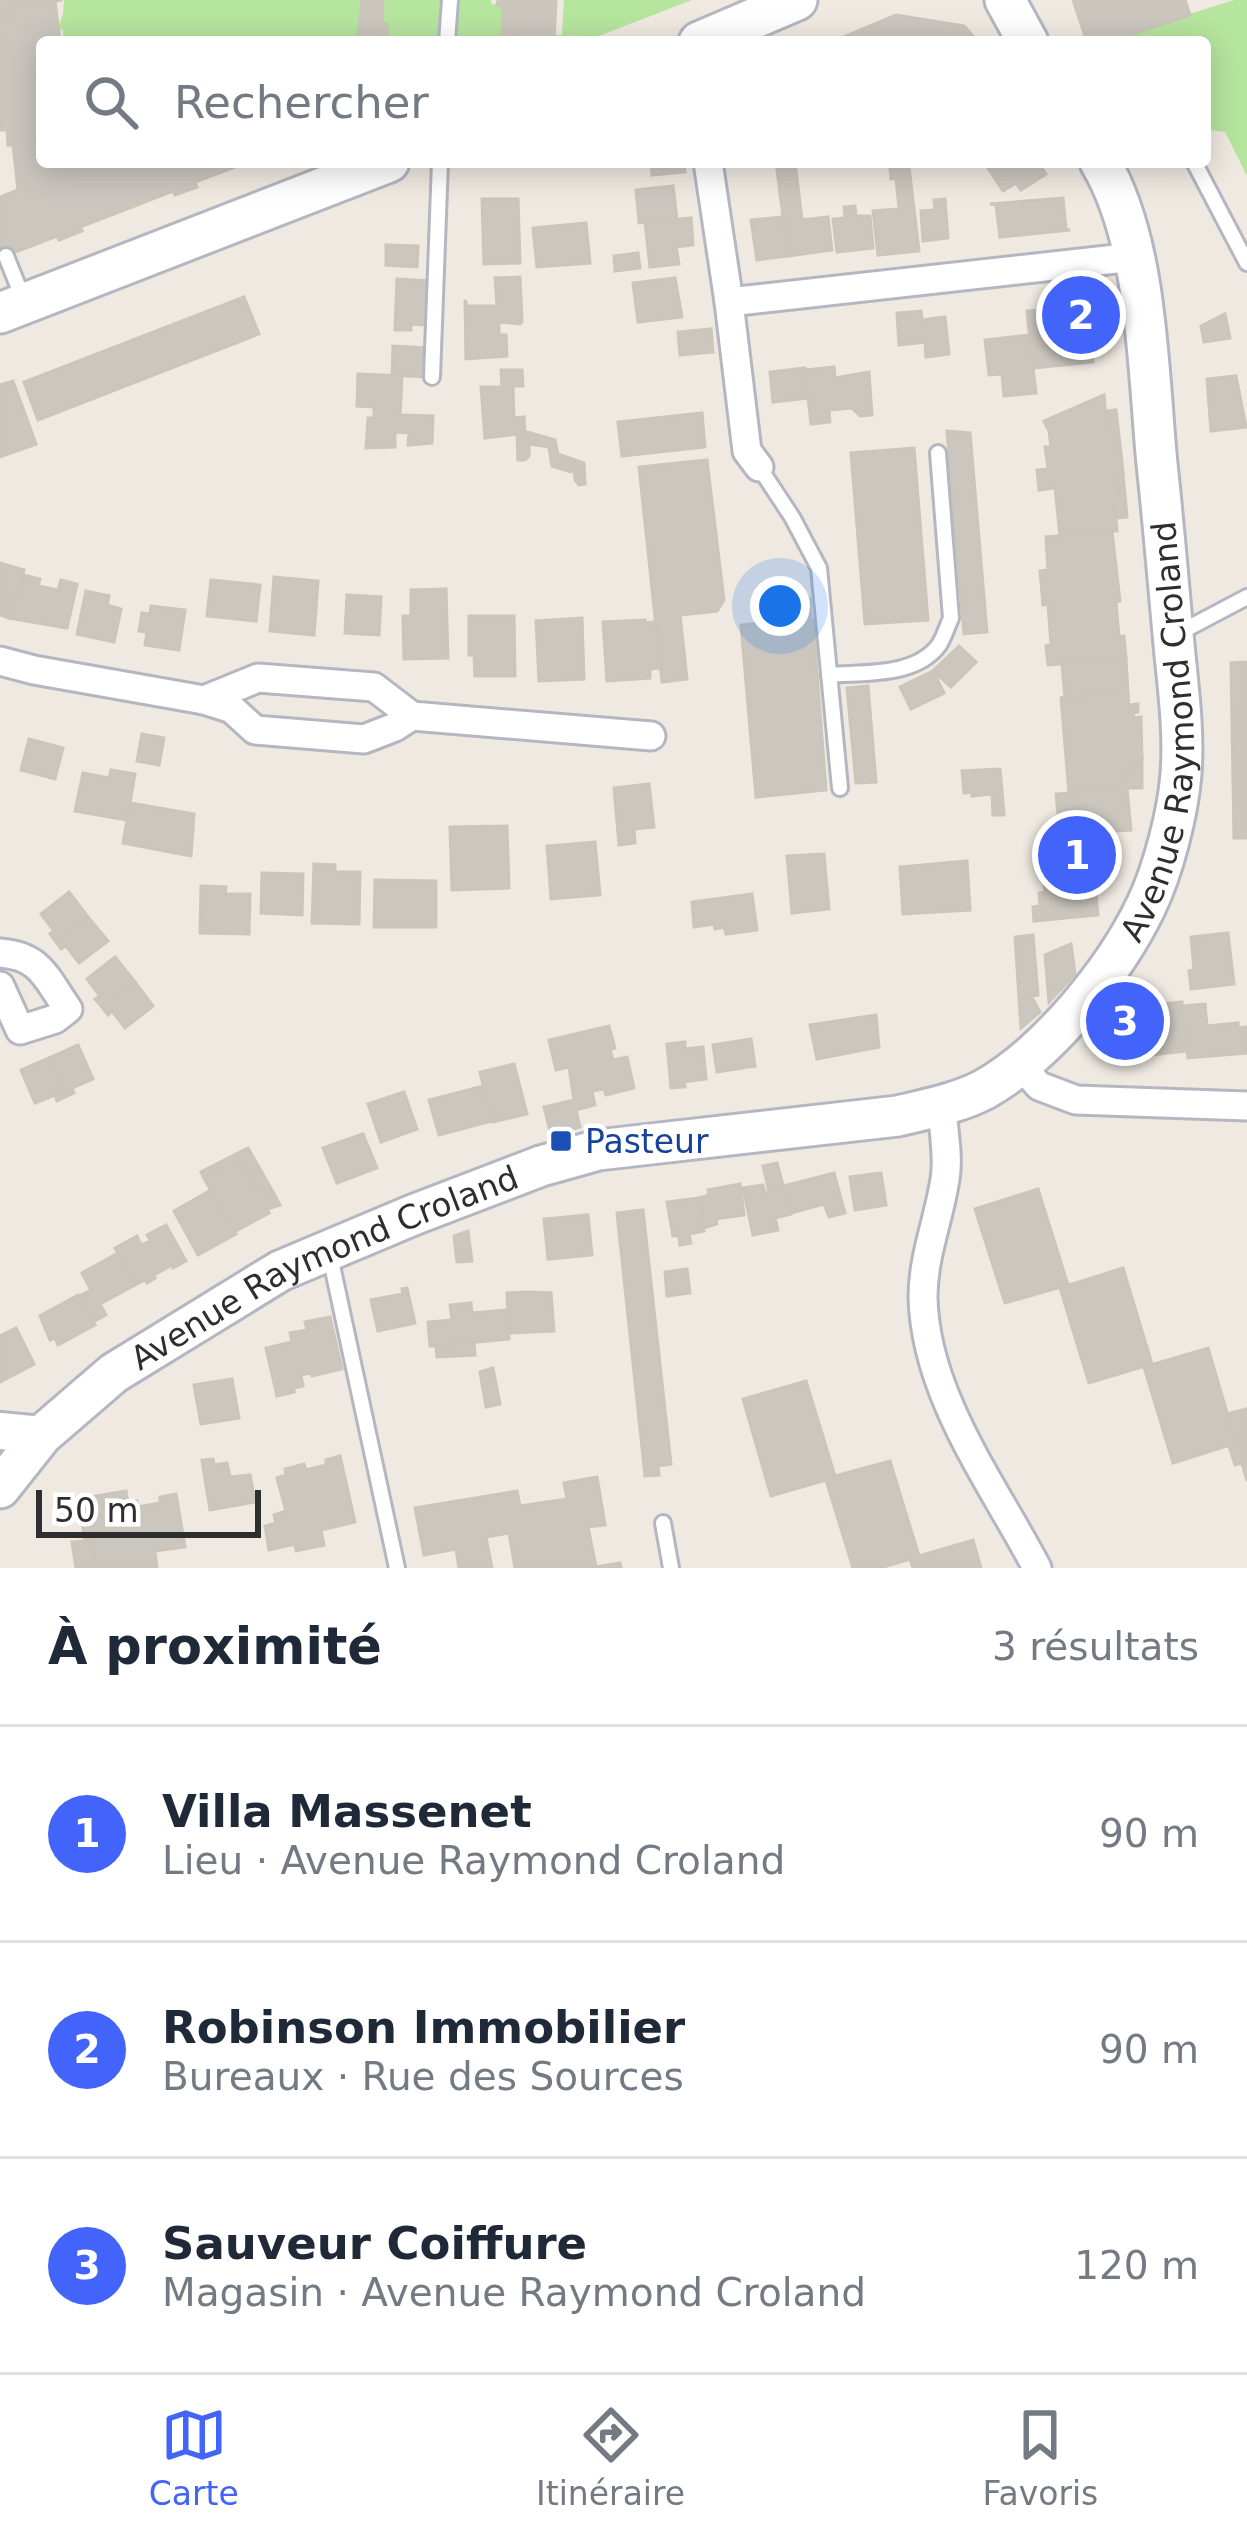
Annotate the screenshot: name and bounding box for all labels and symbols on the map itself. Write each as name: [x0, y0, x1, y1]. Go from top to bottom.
pin: 2: [1042, 270, 1120, 360]
street label: Avenue Raymond Croland: [1112, 520, 1202, 948]
your location: [750, 576, 810, 636]
pin: 1: [1038, 810, 1116, 900]
pin: 3: [1086, 976, 1164, 1066]
place label: Pasteur: [585, 1122, 709, 1161]
marker: Pasteur: [548, 1128, 574, 1154]
street label: Avenue Raymond Croland: [123, 1157, 523, 1378]
scale bar: [36, 1484, 261, 1537]

